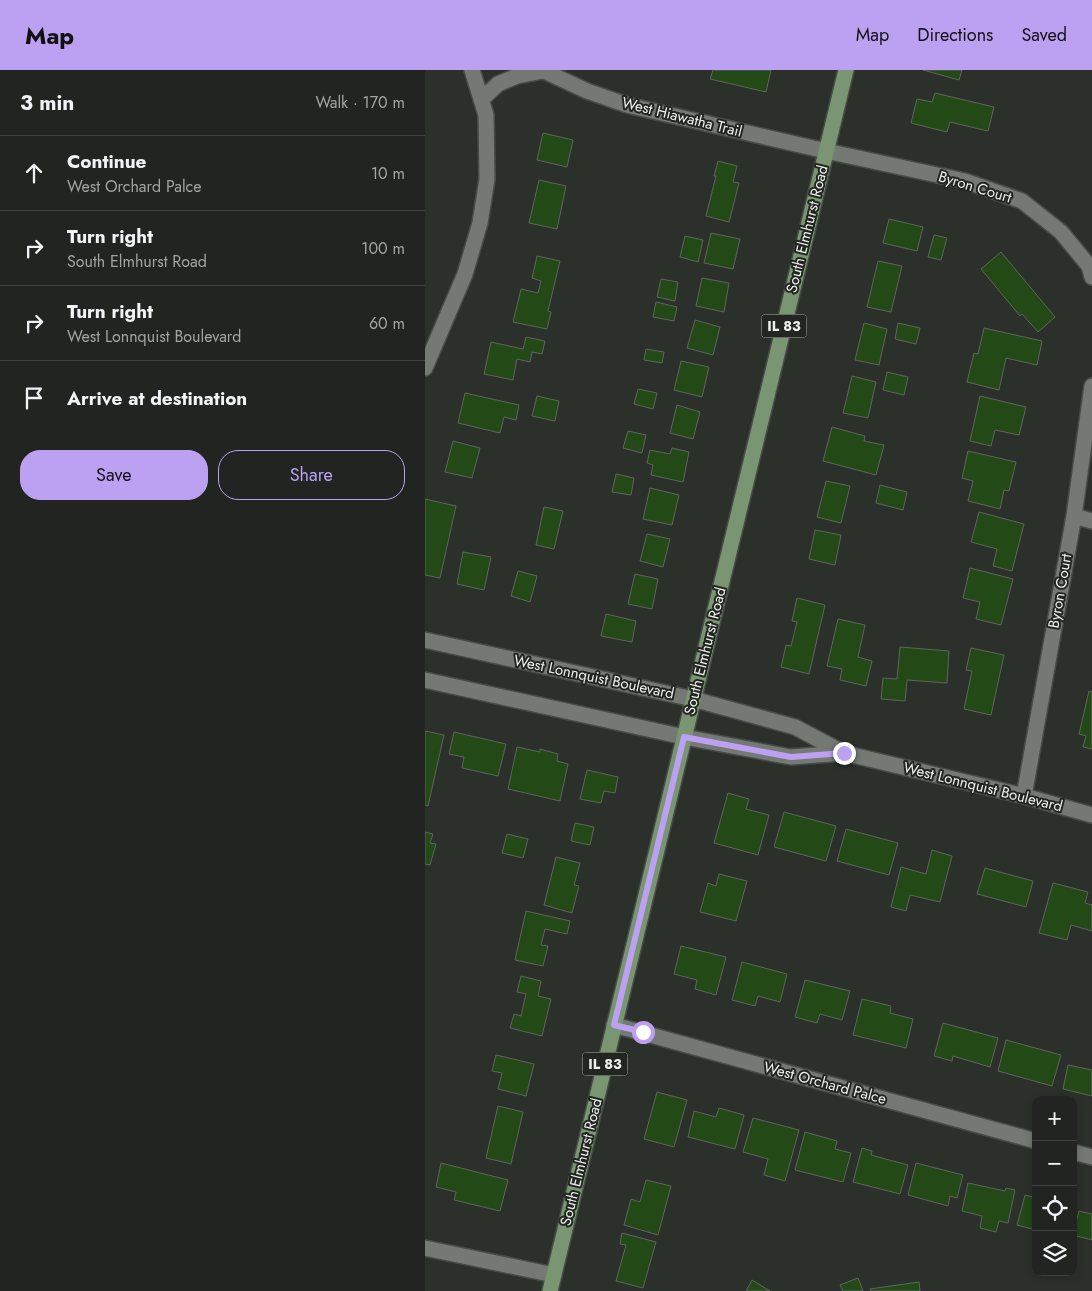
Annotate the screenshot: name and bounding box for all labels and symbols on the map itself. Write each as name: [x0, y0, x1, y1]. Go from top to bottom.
street label: West Hiawatha Trail: [619, 91, 745, 143]
street label: South Elmhurst Road: [780, 163, 834, 295]
street label: Byron Court: [936, 165, 1015, 209]
road number: IL 83: [761, 315, 807, 338]
street label: Byron Court: [1043, 552, 1077, 630]
street label: South Elmhurst Road: [678, 585, 732, 717]
street label: West Lonnquist Boulevard: [512, 649, 676, 705]
route end: [833, 742, 856, 765]
street label: West Lonnquist Boulevard: [901, 757, 1065, 817]
route start: [632, 1021, 655, 1044]
road number: IL 83: [583, 1052, 627, 1076]
street label: West Orchard Palce: [761, 1056, 889, 1110]
street label: South Elmhurst Road: [554, 1096, 608, 1228]

